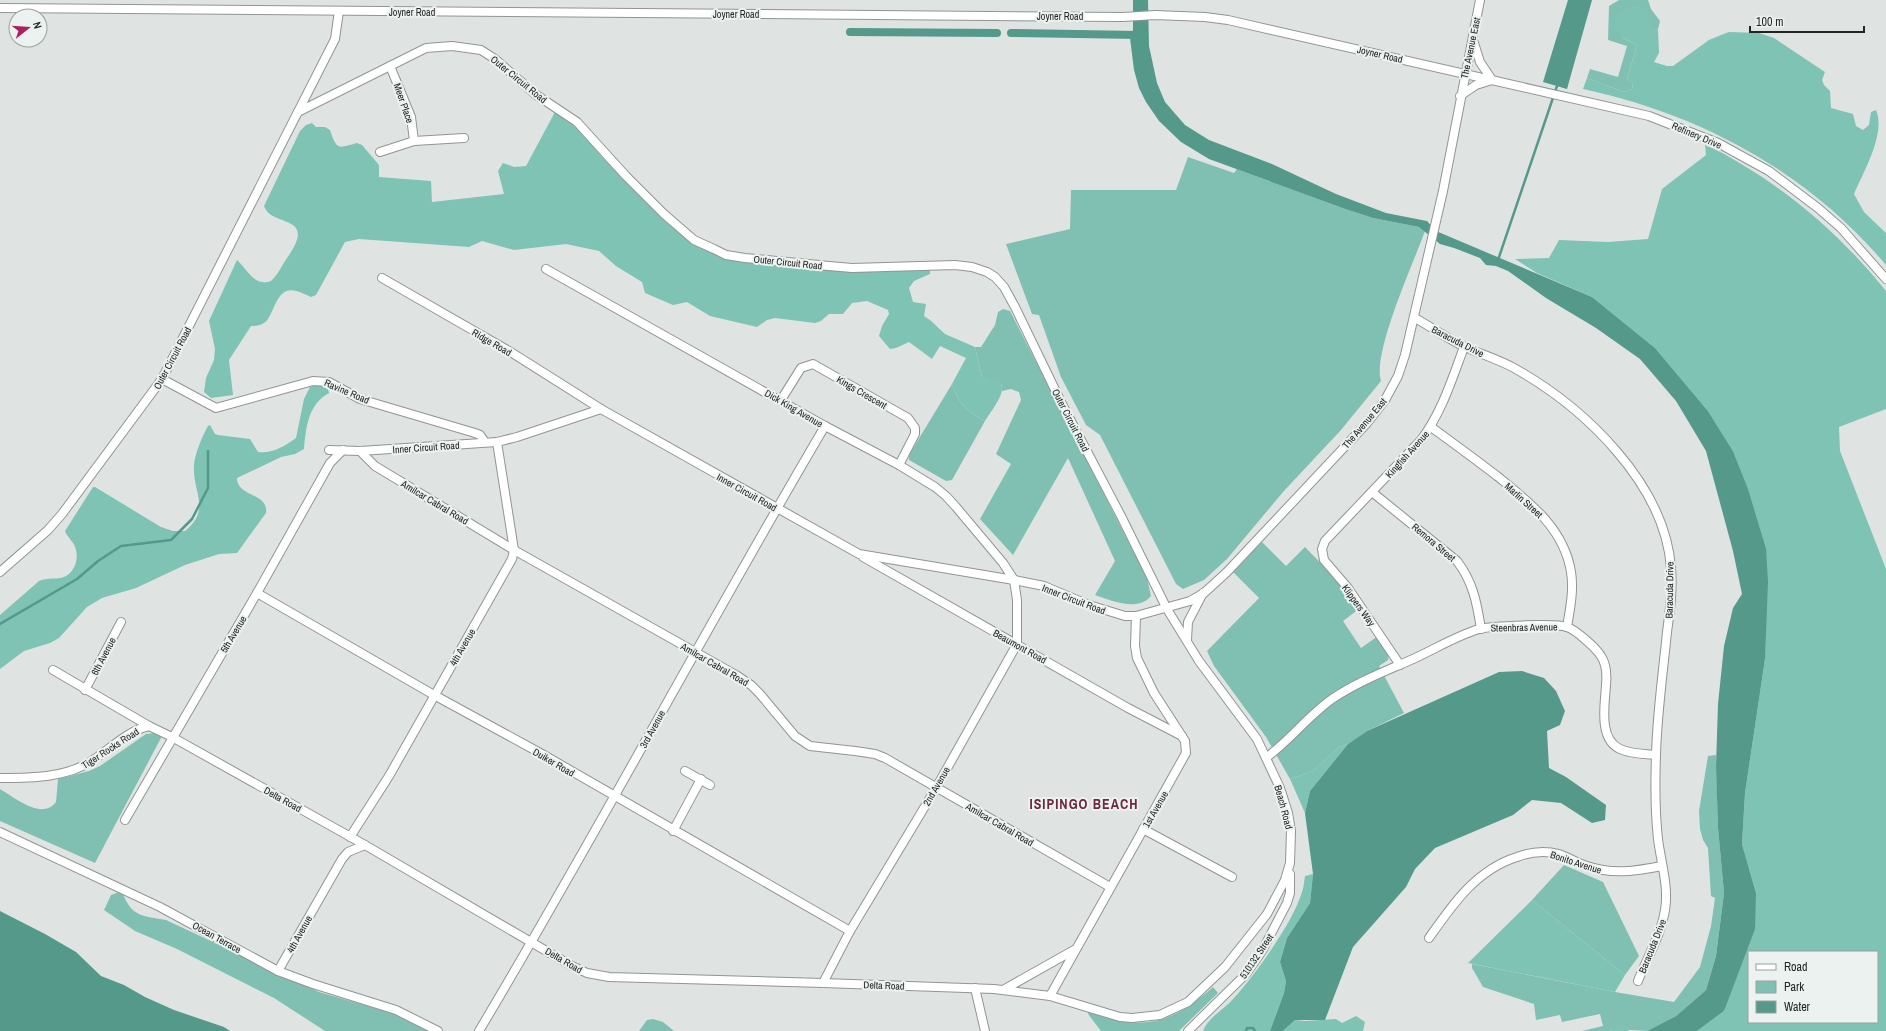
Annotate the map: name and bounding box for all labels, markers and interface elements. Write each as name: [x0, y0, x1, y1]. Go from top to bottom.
street label: Joyner Road: [389, 6, 435, 19]
north arrow: [8, 8, 48, 48]
street label: Joyner Road: [713, 8, 759, 21]
scale bar: [1750, 8, 1864, 34]
street label: Joyner Road: [1037, 10, 1083, 23]
text: 100 m: [1756, 14, 1783, 30]
street label: The Avenue East: [1458, 16, 1483, 80]
text: N: [30, 20, 45, 30]
street label: Joyner Road: [1356, 43, 1404, 66]
street label: Outer Circuit Road: [488, 53, 550, 106]
street label: Meer Place: [391, 81, 417, 125]
street label: Refinery Drive: [1670, 119, 1724, 152]
street label: Outer Circuit Road: [753, 252, 823, 273]
street label: Baracuda Drive: [1429, 323, 1486, 360]
street label: Outer Circuit Road: [151, 325, 194, 392]
street label: Ridge Road: [470, 326, 514, 359]
street label: Kings Crescent: [834, 373, 890, 412]
street label: Ravine Road: [322, 376, 371, 407]
street label: Dick King Avenue: [762, 387, 826, 431]
street label: Outer Circuit Road: [1049, 387, 1092, 454]
street label: The Avenue East: [1339, 395, 1390, 451]
street label: Kingfish Avenue: [1383, 428, 1432, 481]
street label: Inner Circuit Road: [392, 439, 460, 456]
street label: Inner Circuit Road: [714, 471, 779, 514]
street label: Amilcar Cabral Road: [398, 477, 471, 528]
street label: Marlin Street: [1502, 480, 1546, 521]
street label: Remora Street: [1409, 520, 1459, 565]
street label: Baracuda Drive: [1663, 561, 1677, 619]
street label: Inner Circuit Road: [1040, 581, 1107, 618]
street label: Klippers Way: [1339, 582, 1379, 629]
street label: 5th Avenue: [217, 613, 250, 655]
street label: Steenbras Avenue: [1490, 620, 1558, 635]
street label: 4th Avenue: [447, 626, 479, 668]
street label: Beaumont Road: [991, 626, 1049, 666]
street label: 6th Avenue: [88, 635, 119, 677]
street label: Amilcar Cabral Road: [678, 639, 751, 689]
street label: 3rd Avenue: [637, 708, 668, 750]
street label: Tiger Rocks Road: [79, 725, 141, 772]
street label: Duiker Road: [531, 745, 577, 780]
street label: 2nd Avenue: [920, 764, 953, 808]
street label: Delta Road: [262, 784, 304, 815]
street label: Beach Road: [1271, 784, 1296, 831]
street label: 1st Avenue: [1140, 788, 1171, 830]
district label: ISIPINGO BEACH: [1029, 795, 1139, 813]
street label: Amilcar Cabral Road: [963, 799, 1036, 849]
street label: Bonito Avenue: [1549, 848, 1604, 877]
street label: 4th Avenue: [284, 913, 315, 955]
street label: Baracuda Drive: [1636, 917, 1669, 975]
street label: Ocean Terrace: [190, 919, 244, 956]
street label: 510132 Street: [1237, 931, 1277, 981]
street label: Delta Road: [543, 945, 585, 976]
legend: [1748, 951, 1878, 1023]
text: Road: [1784, 959, 1808, 975]
street label: Delta Road: [863, 978, 905, 993]
text: Park: [1784, 979, 1804, 995]
text: Water: [1784, 999, 1811, 1015]

